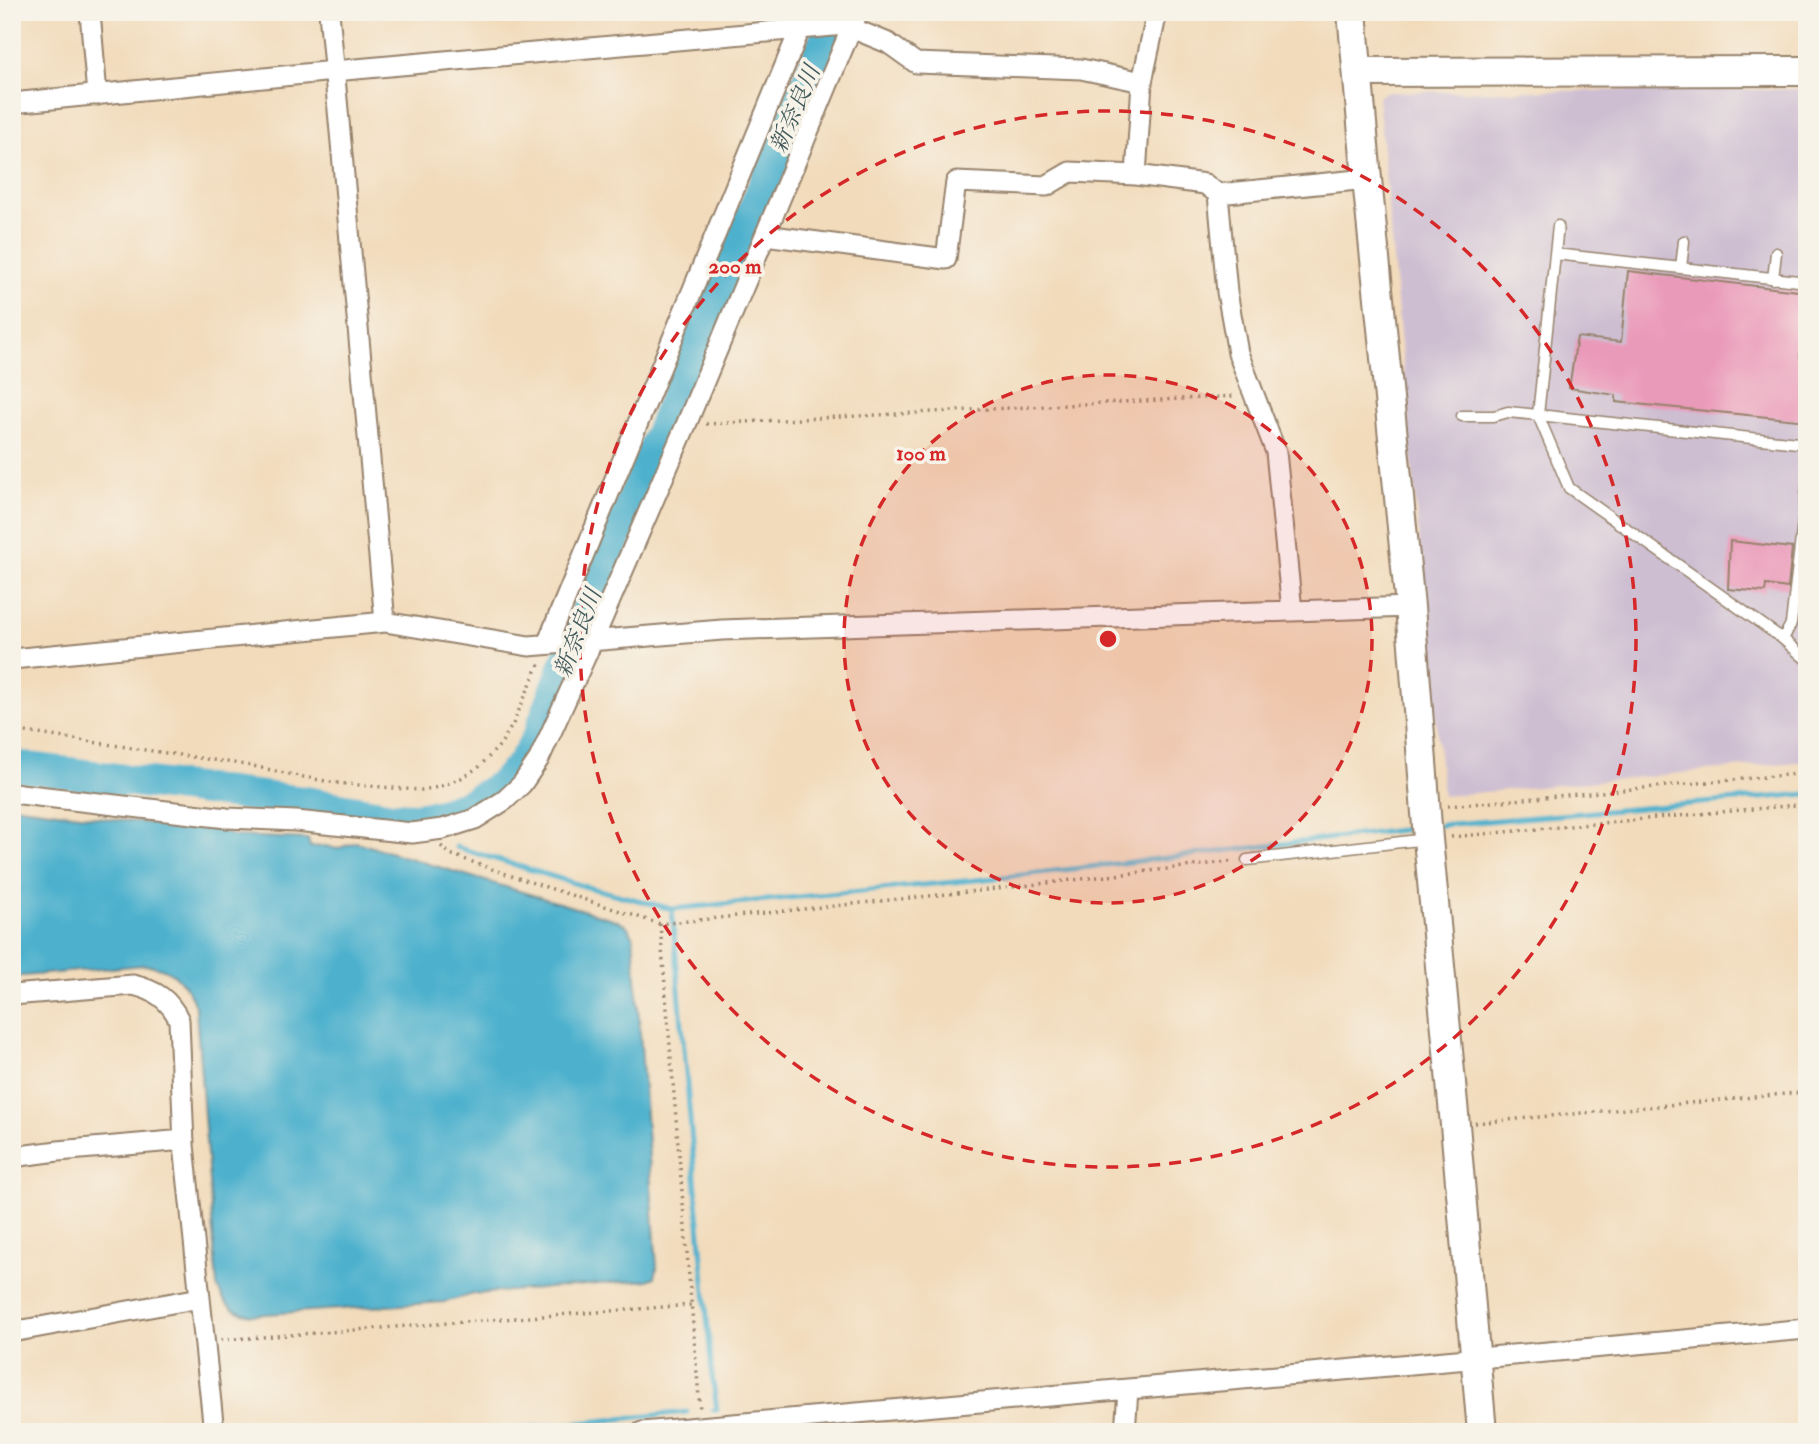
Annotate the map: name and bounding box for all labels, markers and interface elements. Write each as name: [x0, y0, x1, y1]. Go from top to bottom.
water label: 新奈良川: [764, 58, 827, 157]
text: 200 m: [709, 253, 762, 280]
text: 100 m: [896, 440, 947, 467]
water label: 新奈良川: [548, 582, 609, 681]
centre of rings: [1096, 627, 1120, 651]

